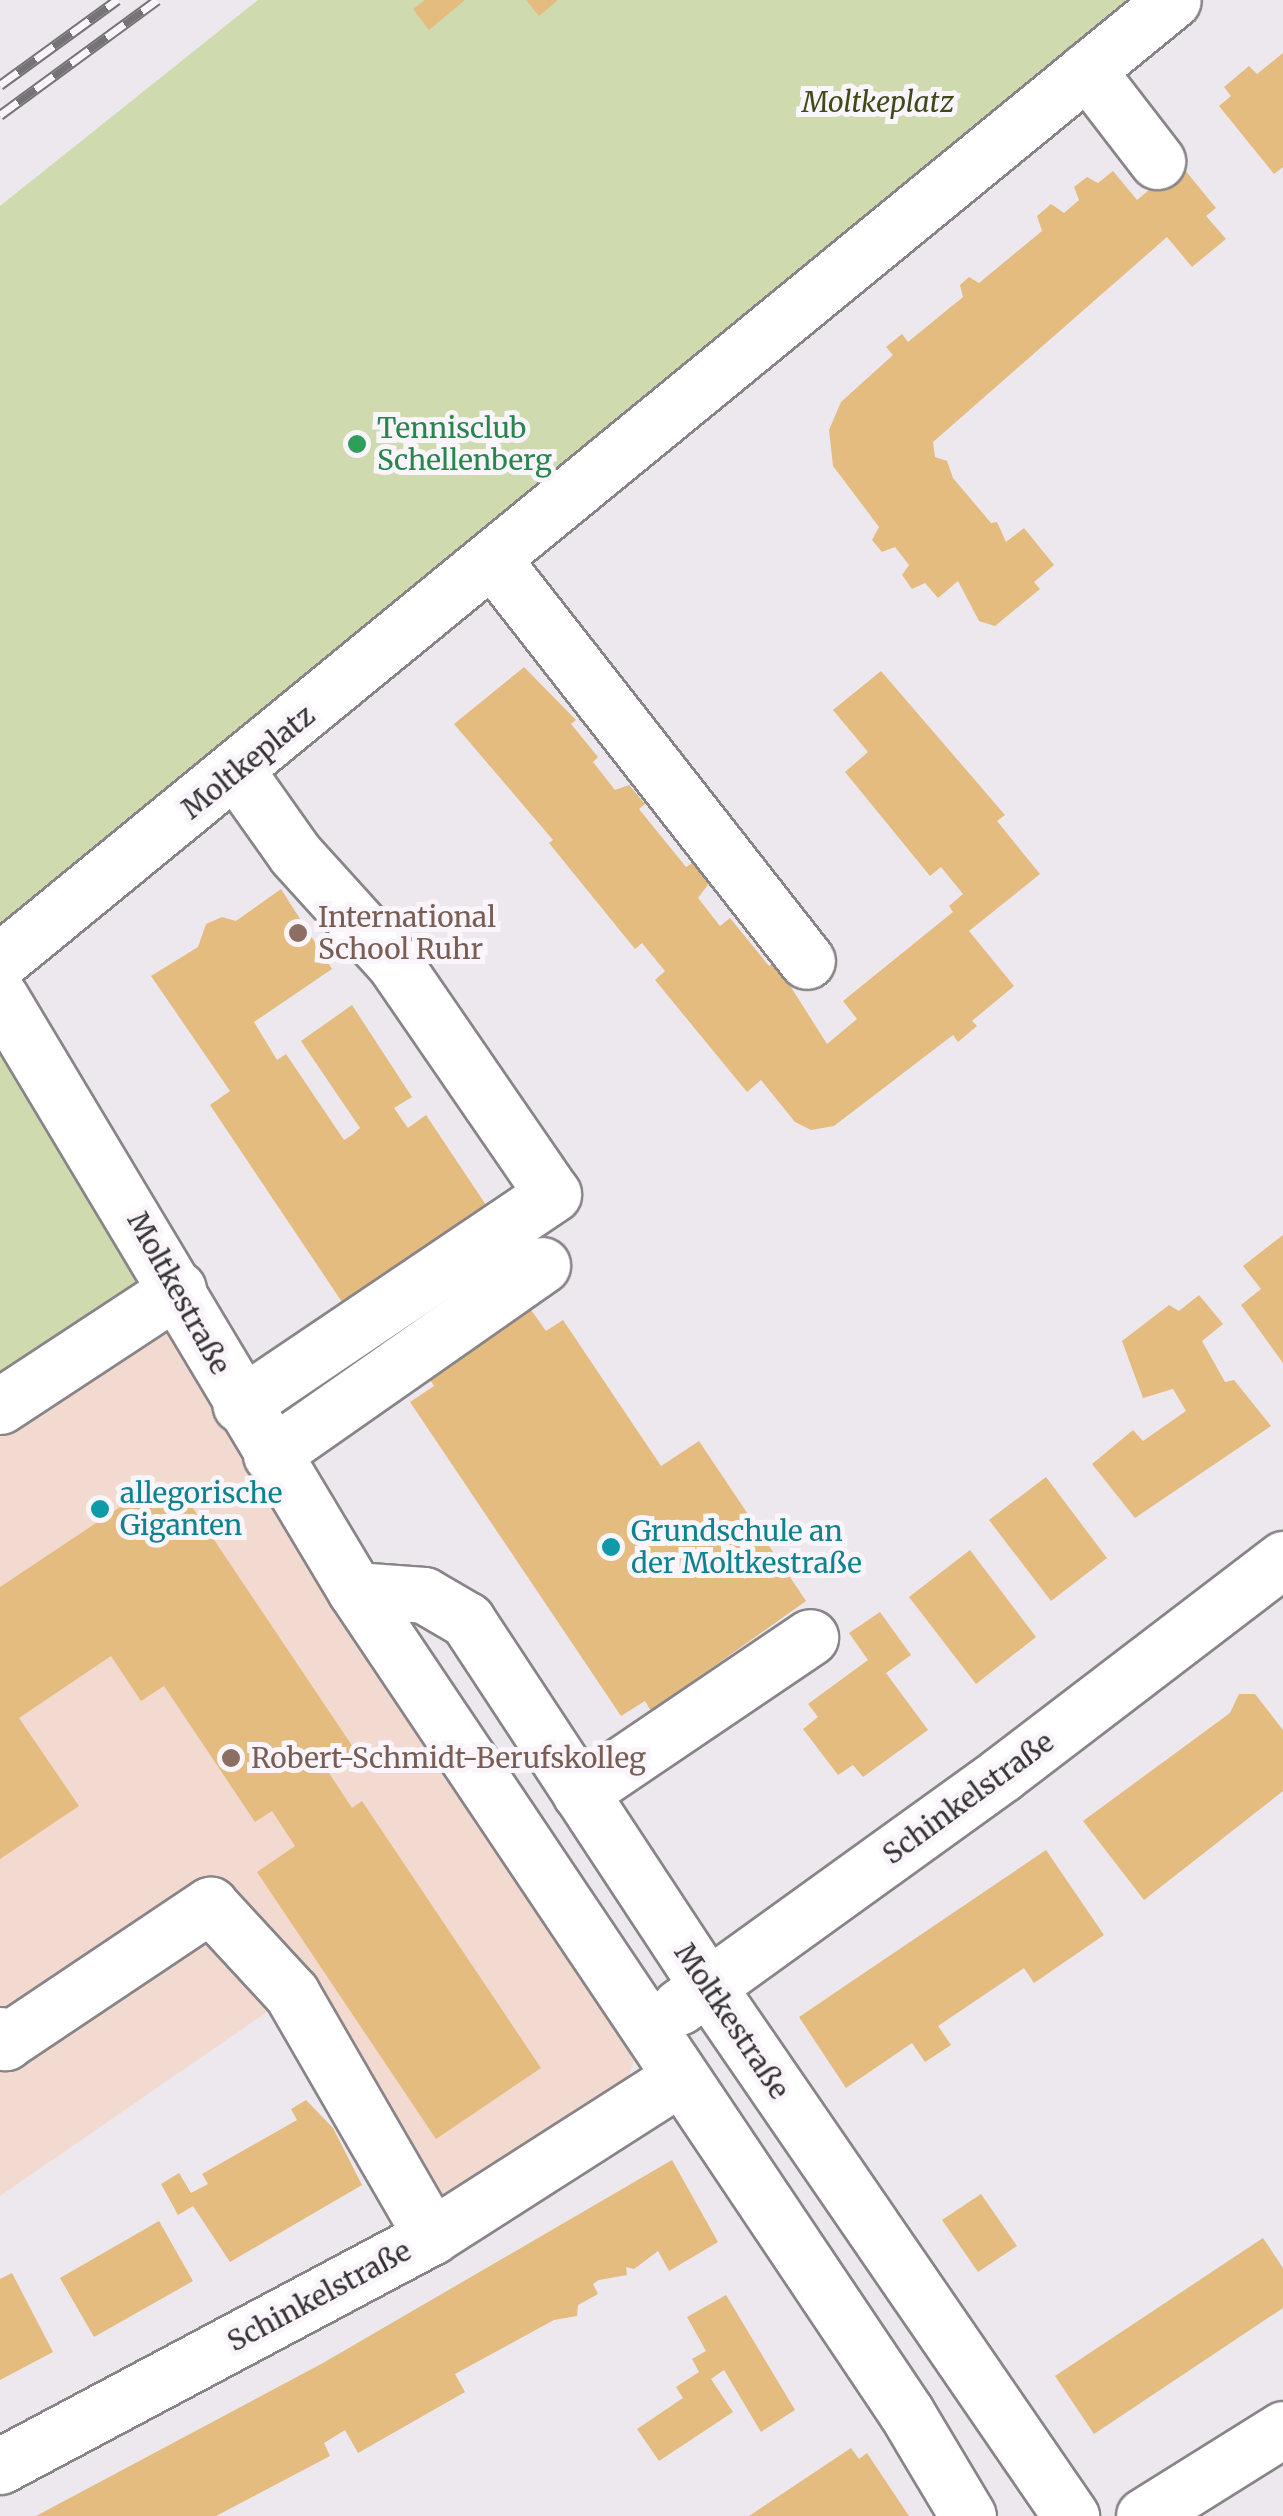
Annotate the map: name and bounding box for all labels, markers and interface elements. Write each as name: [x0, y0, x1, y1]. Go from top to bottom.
park label: Moltkeplatz: [802, 85, 954, 119]
place label: Tennisclub Schellenberg: [377, 411, 552, 477]
marker: Tennisclub Schellenberg: [346, 433, 368, 455]
street label: Moltkeplatz: [175, 698, 321, 826]
place label: International School Ruhr: [318, 900, 496, 966]
marker: International School Ruhr: [287, 922, 309, 944]
street label: Moltkestraße: [121, 1206, 237, 1380]
place label: allegorische Giganten: [120, 1476, 282, 1542]
marker: allegorische Giganten: [89, 1498, 111, 1520]
place label: Grundschule an der Moltkestraße: [631, 1514, 862, 1580]
marker: Grundschule an der Moltkestraße: [600, 1536, 622, 1558]
street label: Schinkelstraße: [876, 1725, 1060, 1871]
place label: Robert-Schmidt-Berufskolleg: [251, 1741, 646, 1775]
marker: Robert-Schmidt-Berufskolleg: [220, 1747, 242, 1769]
street label: Moltkestraße: [668, 1937, 796, 2105]
street label: Schinkelstraße: [222, 2234, 416, 2358]

